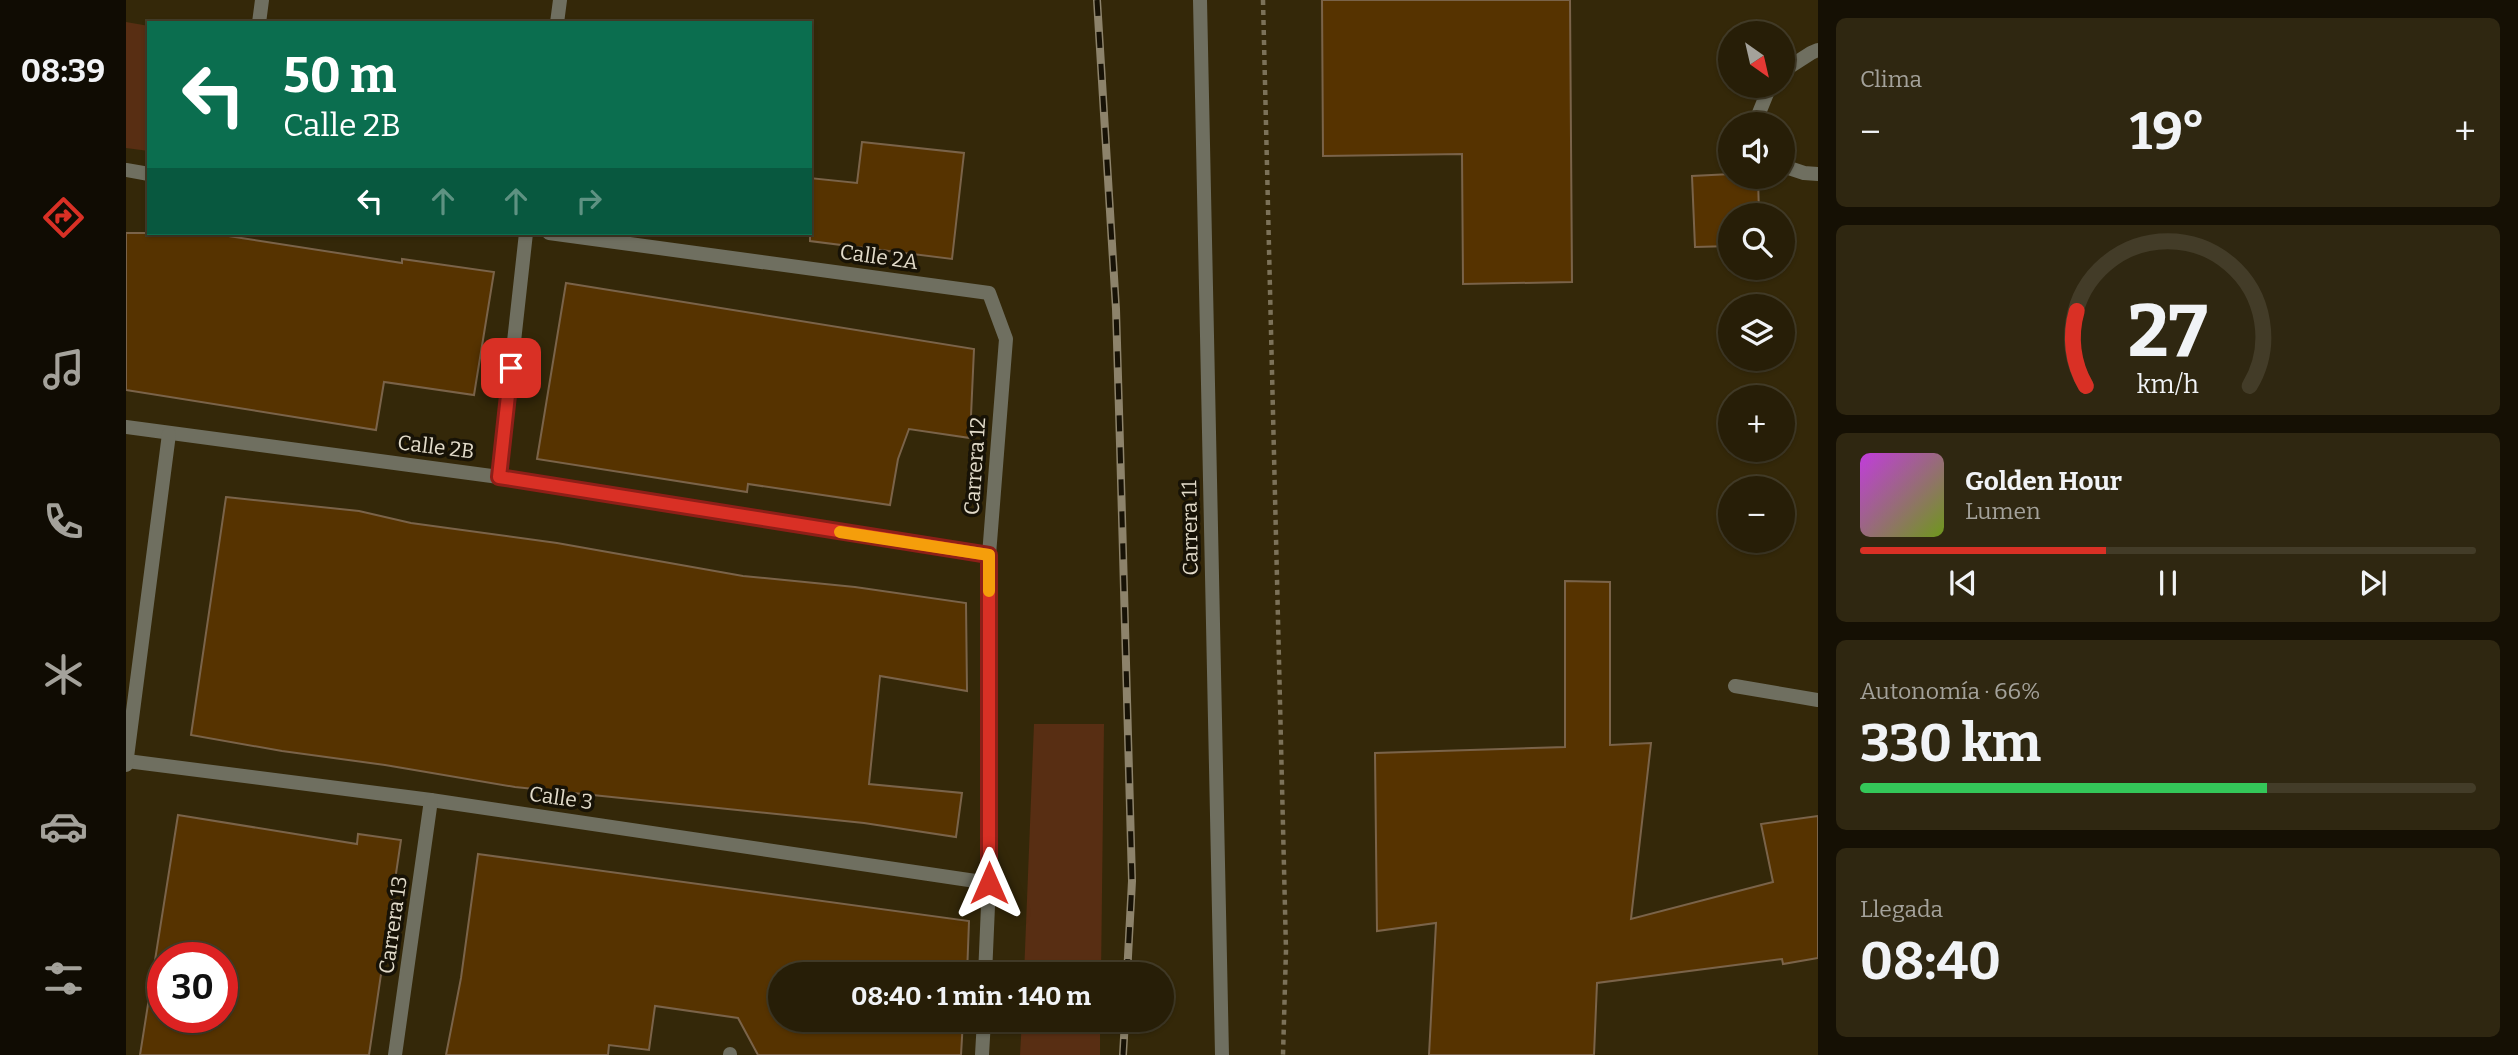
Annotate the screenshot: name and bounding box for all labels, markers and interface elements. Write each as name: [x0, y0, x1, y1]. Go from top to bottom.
north arrow: [1718, 21, 1796, 98]
map controls: [1718, 21, 1795, 553]
text: 50 m: [283, 46, 396, 105]
icon: left: [168, 49, 259, 140]
text: 08:39: [21, 52, 105, 90]
text: Clima: [1860, 65, 1922, 93]
text: 19°: [2130, 100, 2205, 163]
text: Calle 2B: [283, 106, 401, 144]
text: −: [1860, 109, 1881, 155]
text: +: [2454, 109, 2476, 155]
button: sound: [1718, 112, 1795, 189]
icon: left: [351, 182, 389, 220]
icon: ahead: [424, 182, 462, 220]
icon: ahead: [497, 182, 535, 220]
icon: right: [570, 182, 608, 220]
icon: directions: [39, 193, 88, 242]
button: search: [1718, 203, 1795, 280]
street label: Calle 2A: [838, 239, 920, 275]
text: 27: [2128, 289, 2208, 376]
button: layers: [1718, 294, 1795, 371]
pin: [481, 338, 541, 398]
icon: music: [39, 345, 88, 394]
icon: arrive: [492, 349, 530, 387]
text: km/h: [2137, 370, 2199, 400]
button: +: [1718, 385, 1795, 462]
street label: Carrera 12: [959, 416, 991, 516]
street label: Calle 2B: [396, 429, 476, 465]
text: Golden Hour: [1965, 466, 2122, 497]
button: −: [1718, 476, 1795, 553]
street label: Carrera 11: [1176, 480, 1204, 576]
icon: phone: [39, 497, 88, 546]
text: Lumen: [1965, 497, 2041, 525]
icon: previous: [1944, 564, 1982, 602]
icon: pause: [2149, 564, 2187, 602]
icon: next: [2354, 564, 2392, 602]
icon: climate: [39, 650, 88, 699]
text: Autonomía · 66%: [1860, 677, 2041, 705]
text: 330 km: [1860, 712, 2041, 775]
street label: Calle 3: [527, 781, 595, 815]
icon: car: [39, 802, 88, 851]
position arrow: [952, 846, 1026, 920]
street label: Carrera 13: [373, 874, 413, 976]
text: Llegada: [1860, 895, 1943, 923]
text: 08:40: [1860, 930, 2001, 993]
speed limit sign: 30: [147, 942, 238, 1033]
icon: filters: [39, 954, 88, 1003]
text: 08:40 · 1 min · 140 m: [851, 981, 1091, 1012]

